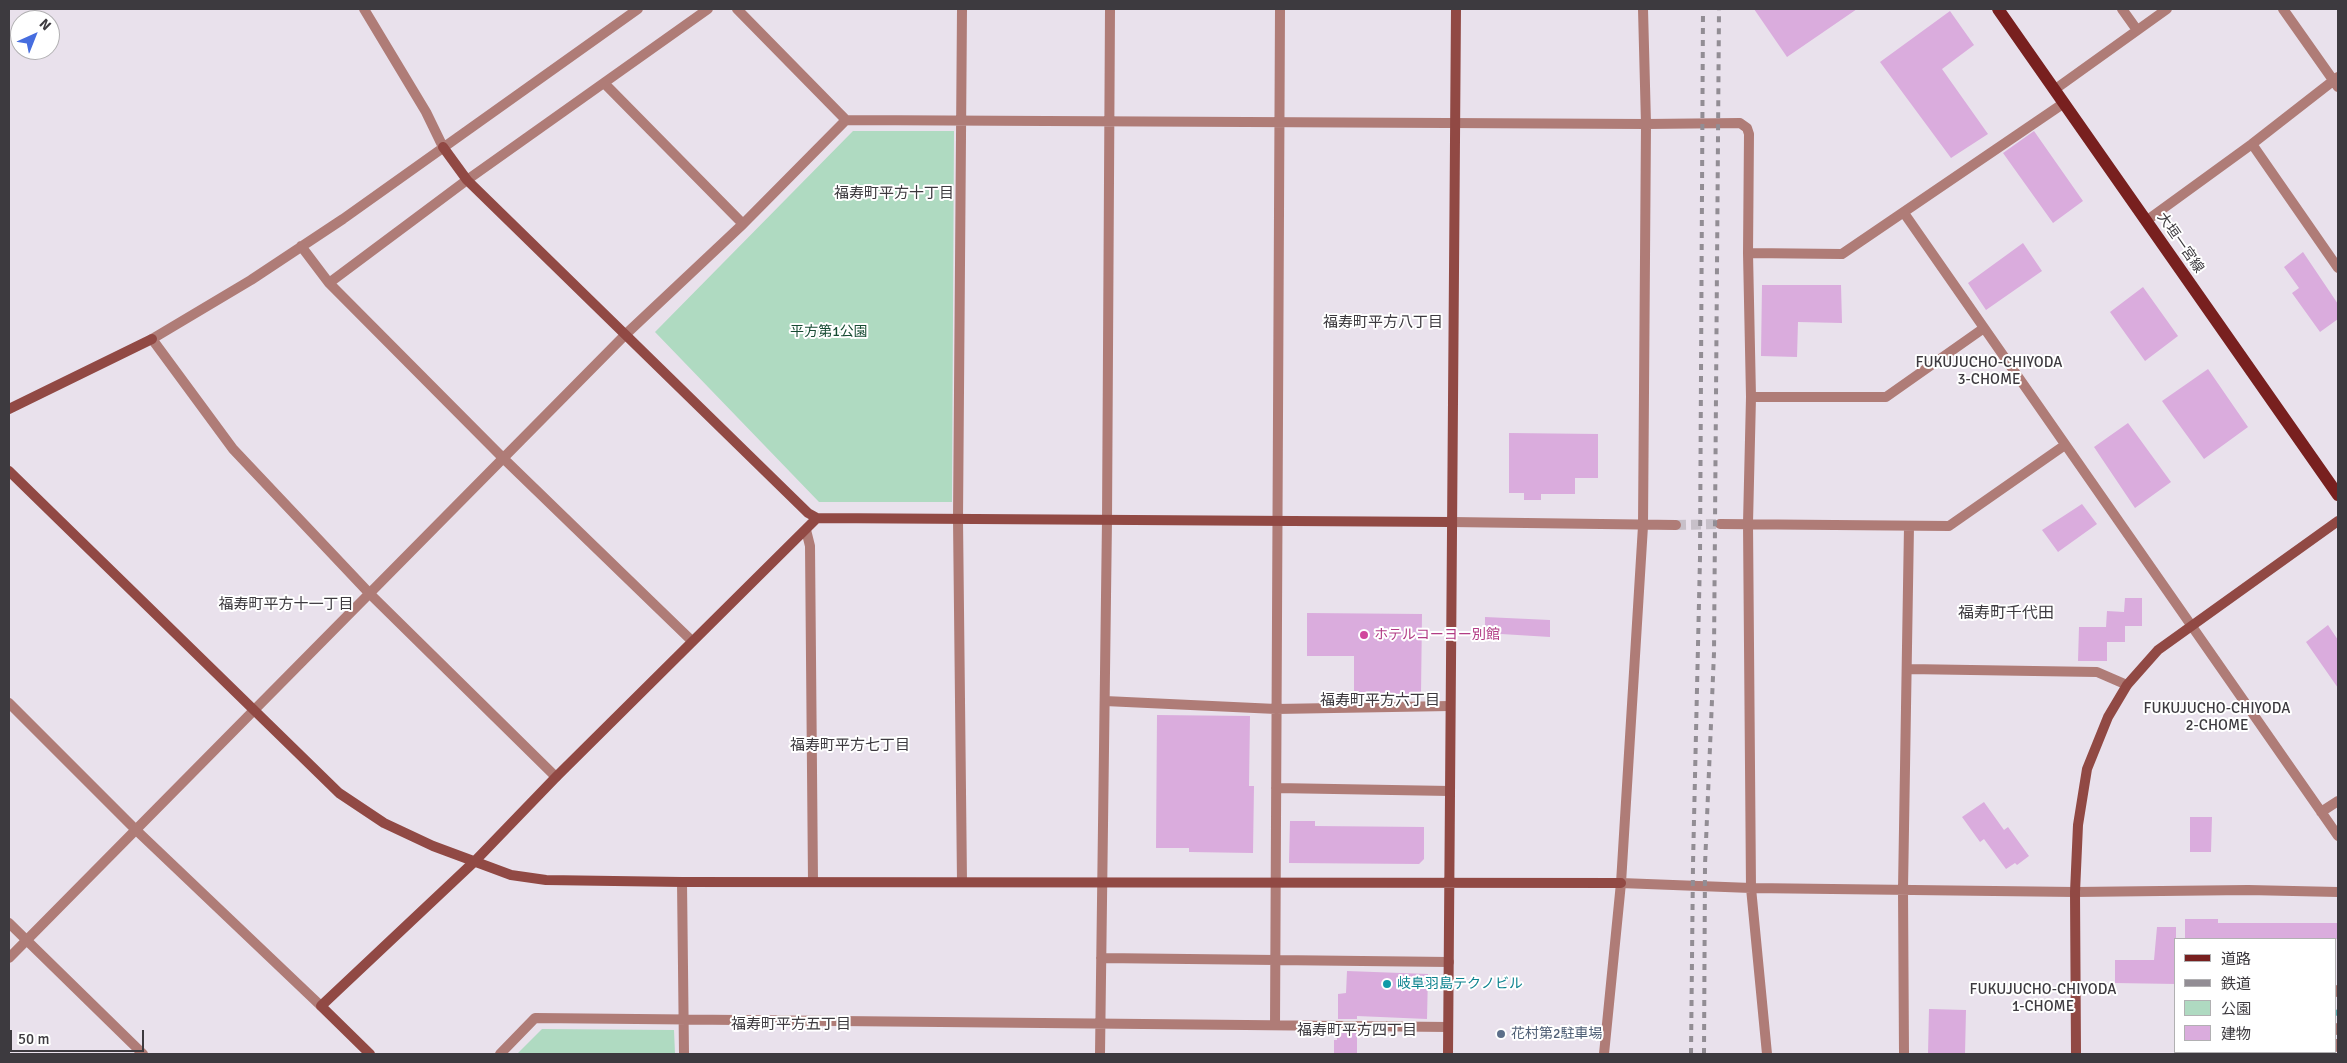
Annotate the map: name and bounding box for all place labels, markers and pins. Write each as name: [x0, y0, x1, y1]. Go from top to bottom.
place label: ホテルコーヨー別館: [1374, 627, 1500, 643]
marker: ホテルコーヨー別館: [1358, 629, 1370, 641]
place label: 岐阜羽島テクノビル: [1397, 976, 1523, 992]
marker: 岐阜羽島テクノビル: [1381, 978, 1393, 990]
place label: 花村第2駐車場: [1511, 1026, 1603, 1042]
marker: 花村第2駐車場: [1495, 1028, 1507, 1040]

